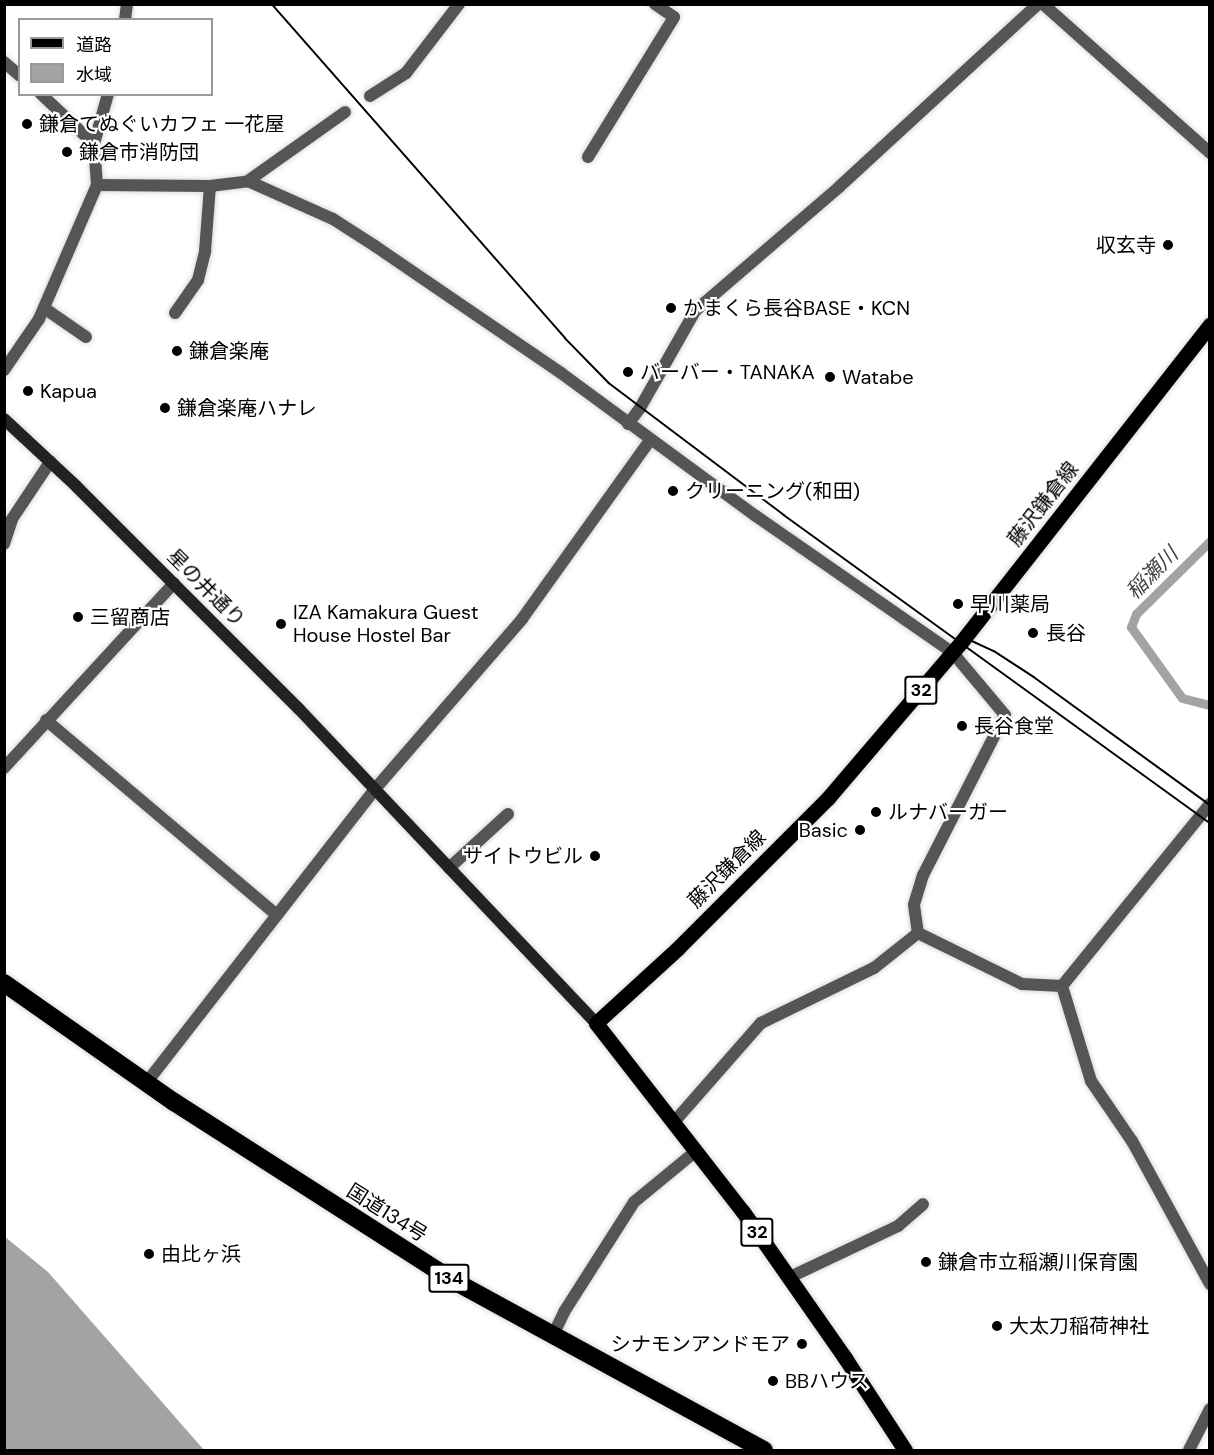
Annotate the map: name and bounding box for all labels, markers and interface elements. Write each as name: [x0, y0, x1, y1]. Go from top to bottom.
legend: [18, 18, 213, 96]
text: 道路: [76, 33, 112, 57]
text: 水域: [76, 63, 112, 87]
place label: 鎌倉てぬぐいカフェ 一花屋: [39, 112, 284, 136]
marker: 鎌倉てぬぐいカフェ 一花屋: [20, 117, 34, 131]
place label: 鎌倉市消防団: [79, 140, 199, 164]
marker: 鎌倉市消防団: [60, 145, 74, 159]
place label: 収玄寺: [1096, 233, 1156, 257]
marker: 収玄寺: [1161, 238, 1175, 252]
place label: かまくら長谷BASE・KCN: [683, 296, 910, 320]
marker: かまくら長谷BASE・KCN: [664, 301, 678, 315]
place label: 鎌倉楽庵: [189, 339, 269, 363]
marker: 鎌倉楽庵: [170, 344, 184, 358]
place label: バーバー・TANAKA: [640, 360, 815, 384]
marker: バーバー・TANAKA: [621, 365, 635, 379]
place label: Watabe: [842, 365, 914, 389]
marker: Watabe: [823, 370, 837, 384]
place label: Kapua: [40, 379, 97, 403]
marker: Kapua: [21, 384, 35, 398]
place label: 鎌倉楽庵ハナレ: [177, 396, 317, 420]
marker: 鎌倉楽庵ハナレ: [158, 401, 172, 415]
street label: 藤沢鎌倉線: [1003, 457, 1083, 551]
place label: クリーニング(和田): [685, 479, 860, 503]
marker: クリーニング(和田): [666, 484, 680, 498]
water label: 稲瀬川: [1121, 542, 1183, 604]
street label: 星の井通り: [162, 544, 250, 632]
place label: 早川薬局: [970, 592, 1050, 616]
marker: 早川薬局: [951, 597, 965, 611]
place label: IZA Kamakura Guest House Hostel Bar: [293, 600, 478, 647]
place label: 三留商店: [90, 605, 170, 629]
marker: 三留商店: [71, 610, 85, 624]
marker: IZA Kamakura Guest House Hostel Bar: [274, 617, 288, 631]
place label: 長谷: [1046, 621, 1086, 645]
marker: 長谷: [1024, 624, 1042, 642]
road number: 32: [903, 675, 939, 705]
place label: 長谷食堂: [974, 714, 1054, 738]
marker: 長谷食堂: [955, 719, 969, 733]
place label: ルナバーガー: [888, 800, 1008, 824]
marker: ルナバーガー: [869, 805, 883, 819]
place label: Basic: [799, 818, 848, 842]
marker: Basic: [853, 823, 867, 837]
street label: 藤沢鎌倉線: [683, 825, 771, 913]
place label: サイトウビル: [463, 844, 583, 868]
marker: サイトウビル: [588, 849, 602, 863]
street label: 国道134号: [342, 1179, 432, 1247]
road number: 32: [739, 1217, 775, 1247]
place label: 由比ヶ浜: [161, 1242, 241, 1266]
marker: 由比ヶ浜: [142, 1247, 156, 1261]
place label: 鎌倉市立稲瀬川保育園: [938, 1250, 1138, 1274]
marker: 鎌倉市立稲瀬川保育園: [919, 1255, 933, 1269]
road number: 134: [428, 1263, 470, 1293]
place label: 大太刀稲荷神社: [1009, 1314, 1149, 1338]
marker: 大太刀稲荷神社: [990, 1319, 1004, 1333]
place label: シナモンアンドモア: [610, 1332, 790, 1356]
marker: シナモンアンドモア: [795, 1337, 809, 1351]
place label: BBハウス: [785, 1369, 869, 1393]
marker: BBハウス: [766, 1374, 780, 1388]

